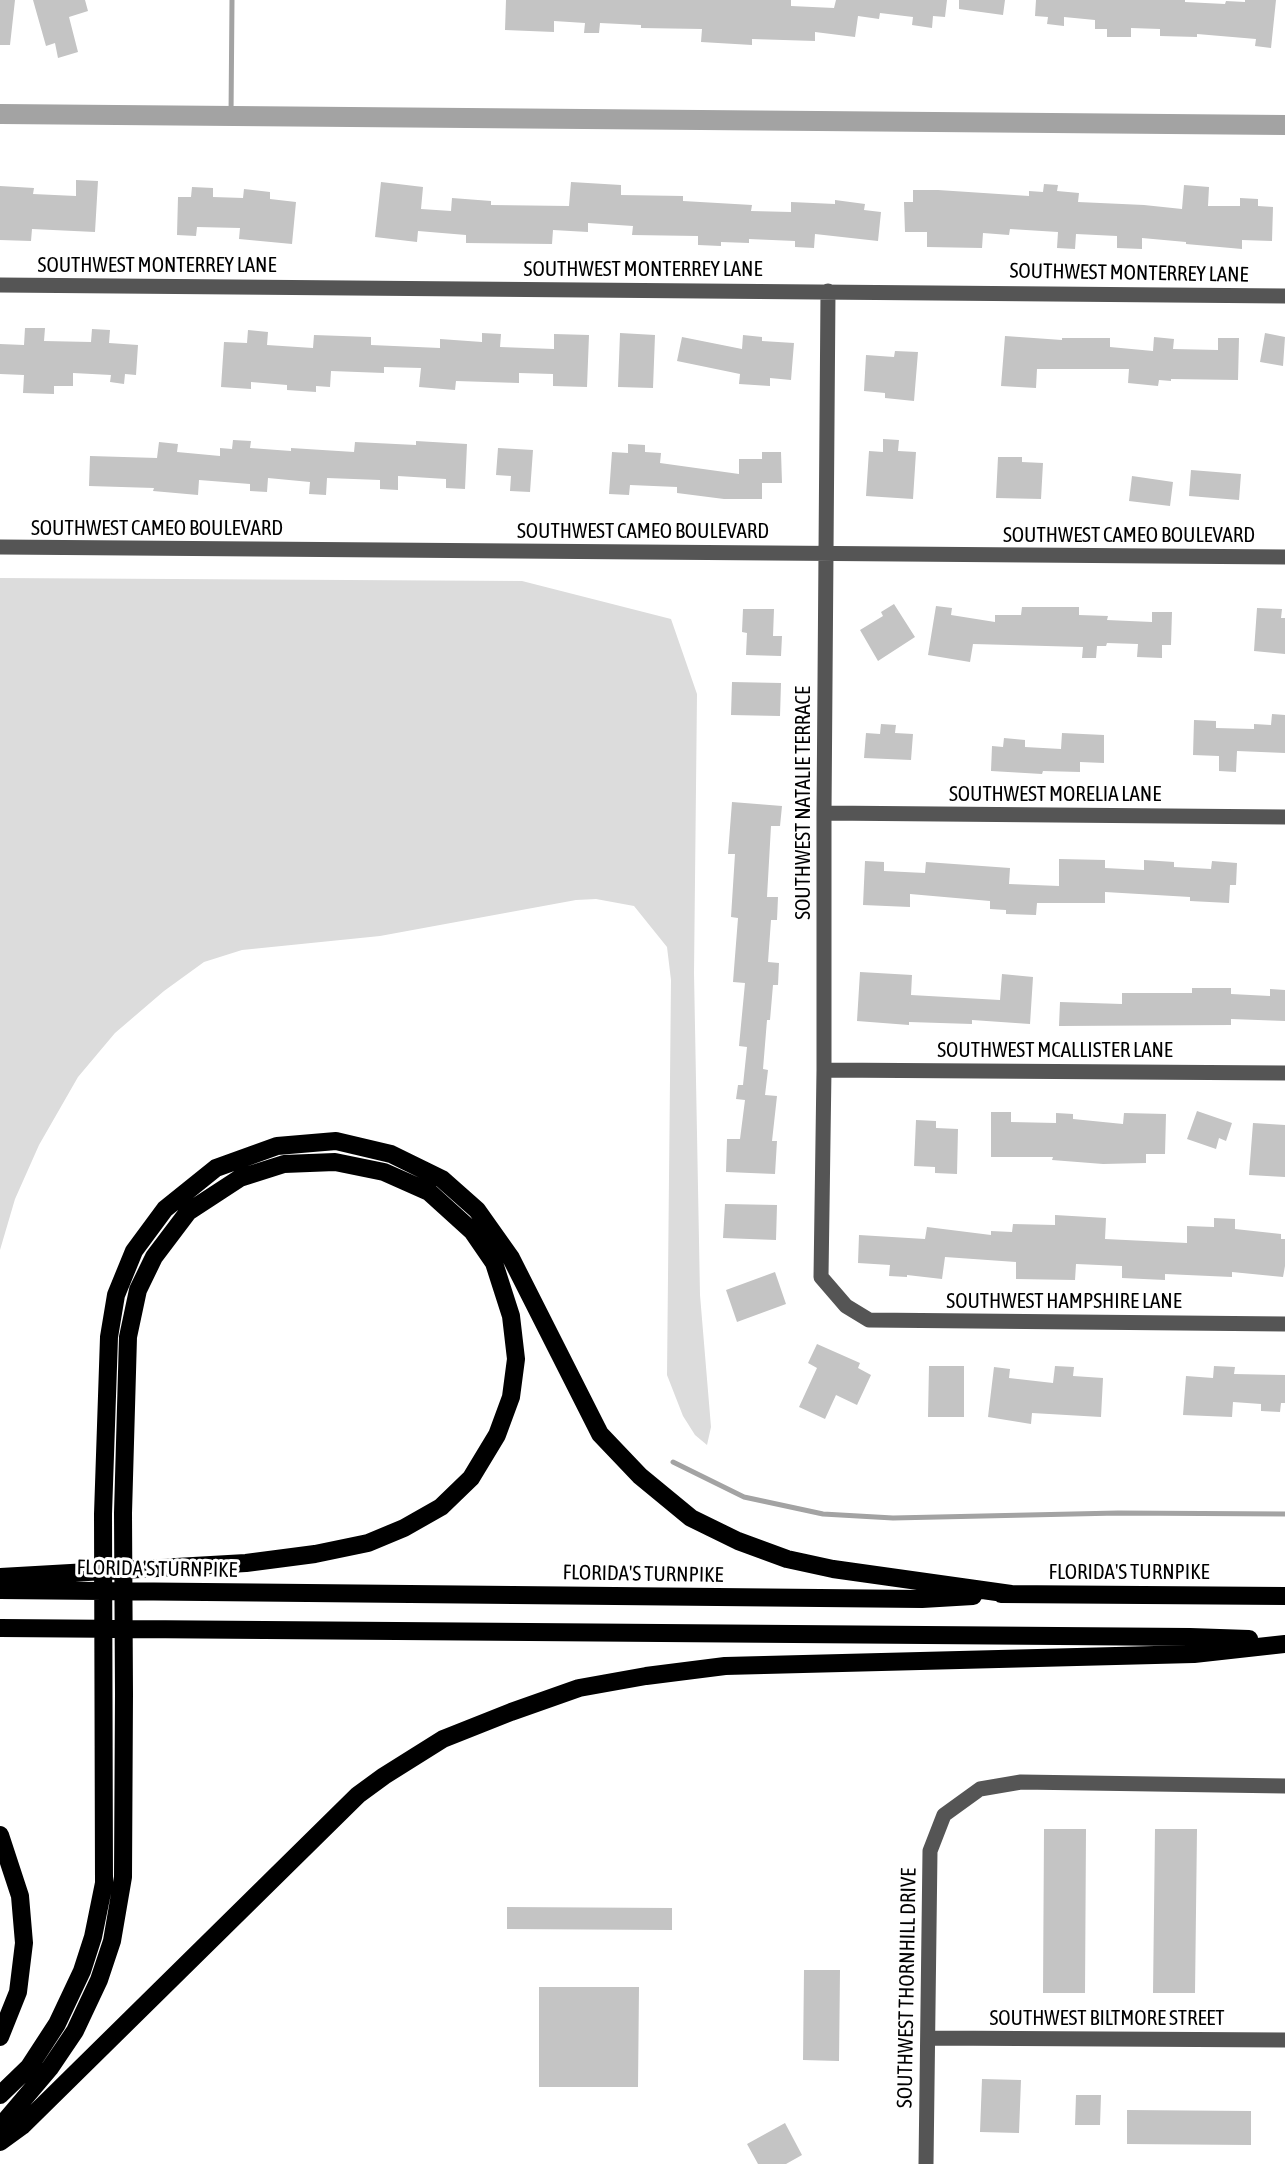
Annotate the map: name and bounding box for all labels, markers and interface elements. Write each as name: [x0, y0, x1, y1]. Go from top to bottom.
street label: SOUTHWEST MONTERREY LANE: [38, 252, 276, 278]
street label: SOUTHWEST MONTERREY LANE: [524, 256, 762, 282]
street label: SOUTHWEST MONTERREY LANE: [1009, 258, 1249, 288]
street label: SOUTHWEST CAMEO BOULEVARD: [31, 515, 283, 541]
street label: SOUTHWEST CAMEO BOULEVARD: [517, 518, 769, 544]
street label: SOUTHWEST CAMEO BOULEVARD: [1003, 522, 1255, 548]
street label: SOUTHWEST NATALIE TERRACE: [790, 686, 816, 920]
street label: SOUTHWEST MORELIA LANE: [949, 781, 1161, 807]
street label: SOUTHWEST MCALLISTER LANE: [937, 1037, 1173, 1063]
street label: SOUTHWEST HAMPSHIRE LANE: [946, 1288, 1182, 1314]
street label: FLORIDA'S TURNPIKE: [76, 1555, 238, 1583]
street label: FLORIDA'S TURNPIKE: [1049, 1559, 1209, 1585]
street label: FLORIDA'S TURNPIKE: [562, 1560, 724, 1588]
street label: SOUTHWEST THORNHILL DRIVE: [892, 1868, 922, 2108]
street label: SOUTHWEST BILTMORE STREET: [989, 2005, 1225, 2031]

